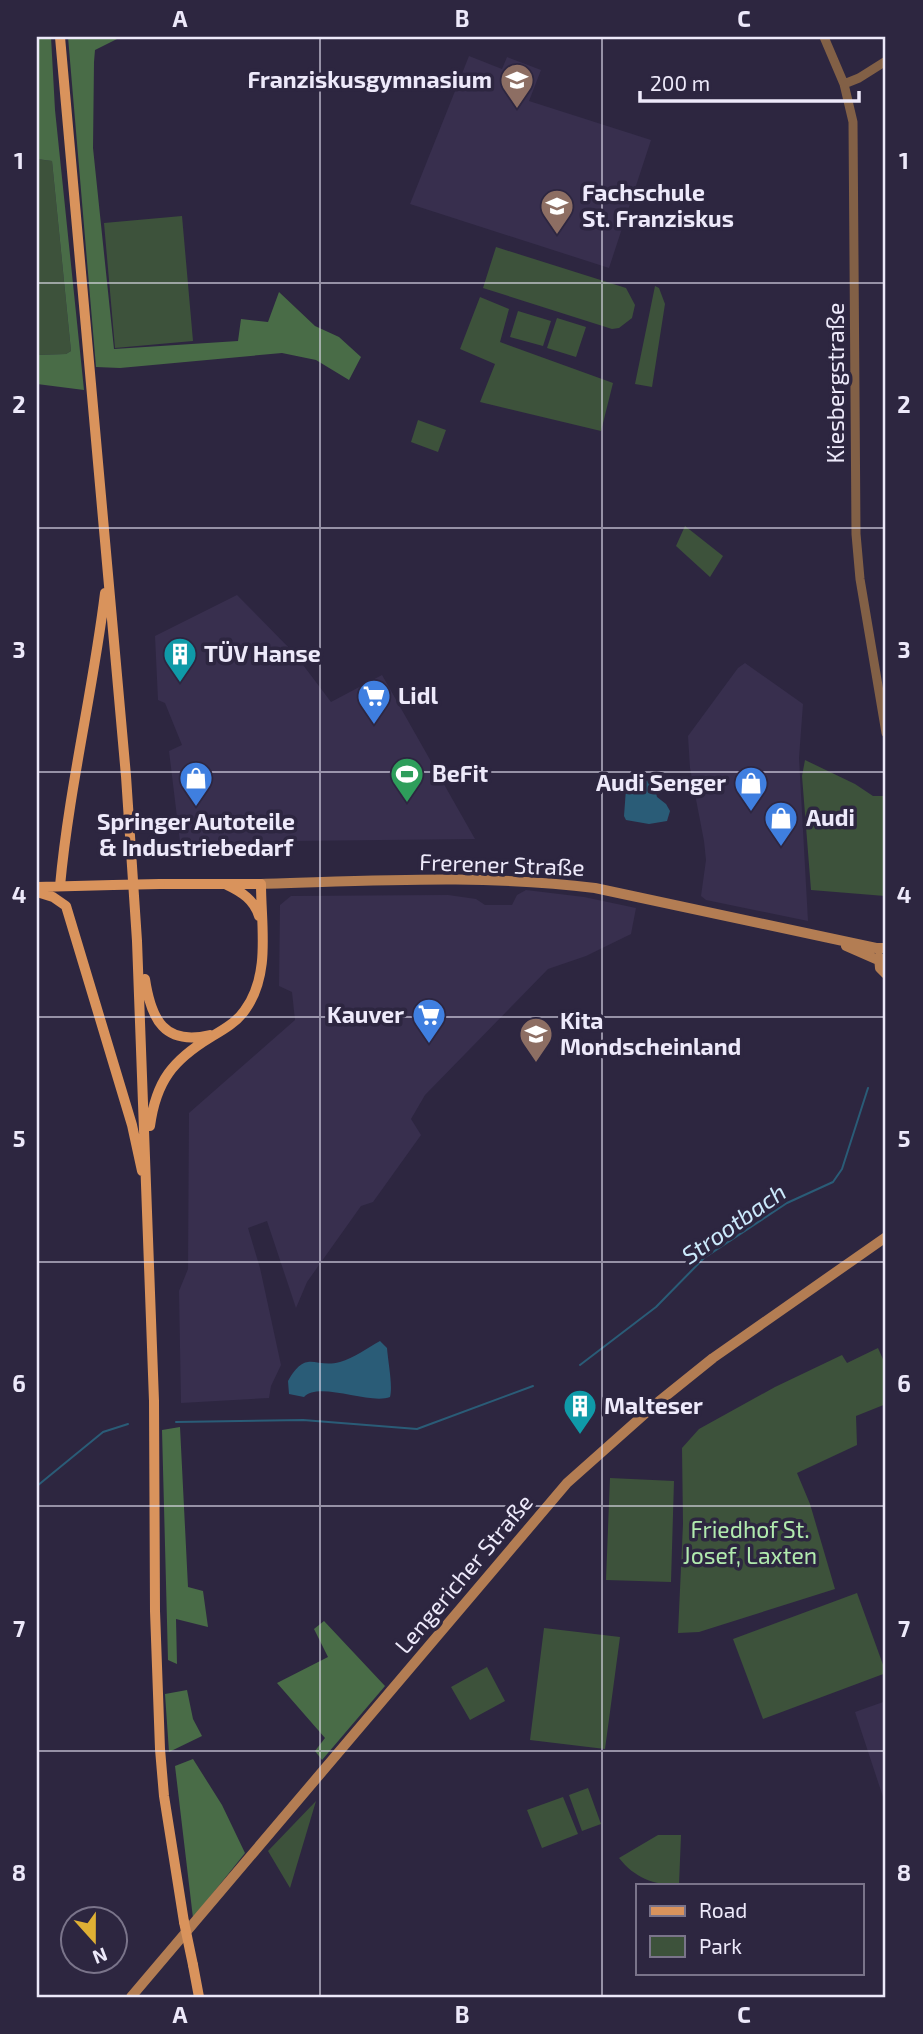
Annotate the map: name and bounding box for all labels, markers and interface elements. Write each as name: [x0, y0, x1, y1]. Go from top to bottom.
text: A: [172, 4, 188, 32]
text: B: [455, 4, 469, 32]
text: C: [737, 4, 751, 32]
scale bar: [640, 60, 858, 104]
school or university icon: Franziskusgymnasium: [498, 61, 536, 110]
place label: Franziskusgymnasium: [247, 65, 492, 93]
text: 200 m: [650, 70, 710, 95]
text: 1: [14, 146, 24, 174]
text: 1: [899, 146, 909, 174]
place label: Fachschule St. Franziskus: [582, 178, 734, 232]
school or university icon: Fachschule St. Franziskus: [538, 187, 576, 236]
street label: Kiesbergstraße: [821, 303, 849, 463]
text: 2: [12, 390, 26, 418]
text: 2: [897, 390, 911, 418]
text: 3: [12, 635, 26, 663]
building icon: TÜV Hanse: [161, 635, 199, 684]
text: 3: [897, 635, 911, 663]
place label: TÜV Hanse: [204, 639, 321, 667]
supermarket icon: Lidl: [355, 677, 393, 726]
place label: Lidl: [398, 681, 438, 709]
sports icon: BeFit: [388, 755, 426, 804]
shop icon: Springer Autoteile & Industriebedarf: [177, 759, 215, 808]
place label: BeFit: [432, 759, 488, 787]
shop icon: Audi Senger: [732, 764, 770, 813]
place label: Audi Senger: [596, 768, 726, 796]
shop icon: Audi: [762, 799, 800, 848]
place label: Audi: [806, 803, 855, 831]
place label: Springer Autoteile & Industriebedarf: [97, 807, 295, 861]
street label: Frerener Straße: [419, 847, 585, 881]
text: 4: [12, 880, 26, 908]
text: 4: [897, 880, 911, 908]
supermarket icon: Kauver: [410, 996, 448, 1045]
place label: Kauver: [327, 1000, 404, 1028]
place label: Kita Mondscheinland: [560, 1006, 741, 1060]
school or university icon: Kita Mondscheinland: [517, 1015, 555, 1064]
text: 5: [13, 1124, 25, 1152]
text: 5: [898, 1124, 910, 1152]
water label: Strootbach: [675, 1176, 791, 1269]
text: 6: [12, 1369, 26, 1397]
text: 6: [897, 1369, 911, 1397]
building icon: Malteser: [561, 1387, 599, 1436]
place label: Malteser: [604, 1391, 703, 1419]
street label: Lengericher Straße: [388, 1488, 538, 1659]
park label: Friedhof St. Josef, Laxten: [683, 1515, 817, 1569]
text: 7: [13, 1614, 25, 1642]
text: 7: [898, 1614, 910, 1642]
text: 8: [12, 1858, 26, 1886]
text: 8: [897, 1858, 911, 1886]
legend: [636, 1884, 864, 1974]
text: Road: [699, 1897, 747, 1922]
north arrow: [60, 1904, 130, 1974]
text: Park: [699, 1933, 742, 1958]
text: N: [90, 1943, 111, 1970]
text: A: [172, 2000, 188, 2028]
text: B: [455, 2000, 469, 2028]
text: C: [737, 2000, 751, 2028]

